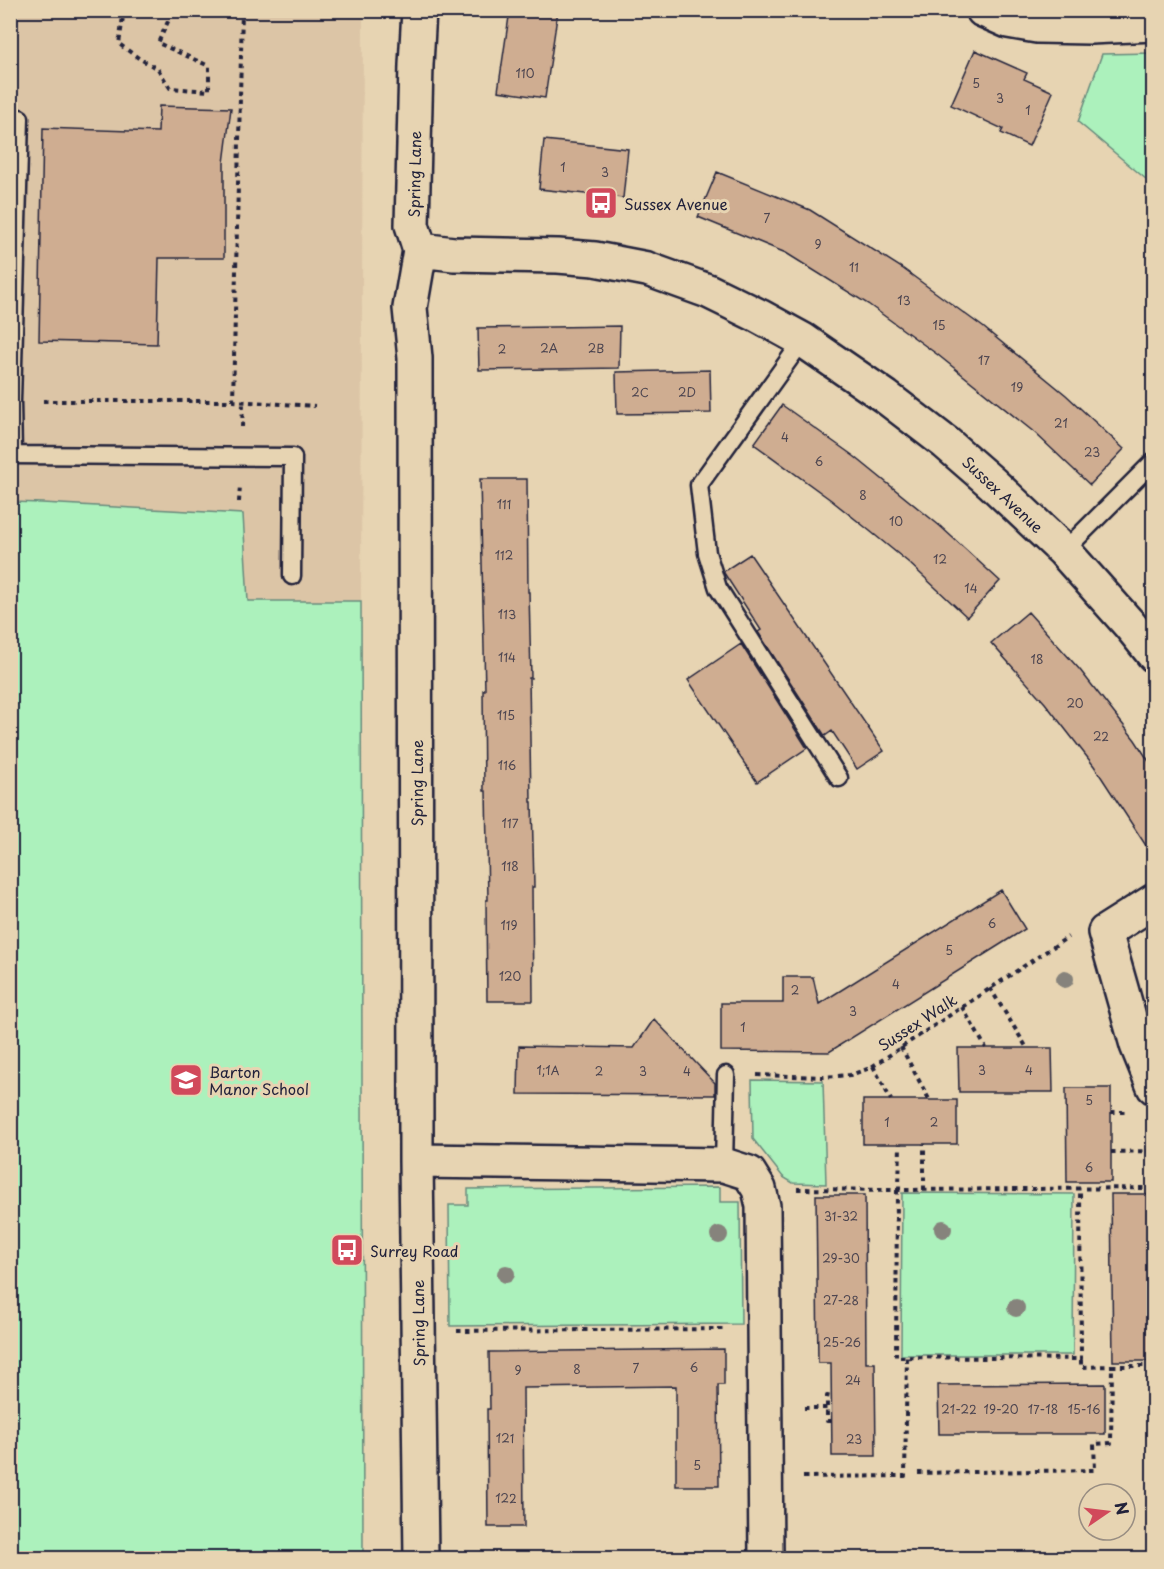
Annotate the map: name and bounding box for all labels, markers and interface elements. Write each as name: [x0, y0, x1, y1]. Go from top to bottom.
house number: 110: [516, 64, 535, 82]
house number: 5: [972, 74, 980, 92]
house number: 3: [996, 89, 1004, 107]
house number: 1: [1025, 101, 1031, 119]
street label: Spring Lane: [402, 130, 426, 218]
house number: 1: [560, 158, 566, 176]
house number: 3: [601, 163, 609, 181]
bus stop icon: Sussex Avenue: [583, 185, 619, 221]
place label: Sussex Avenue: [624, 192, 728, 215]
house number: 7: [764, 209, 771, 227]
house number: 9: [814, 235, 822, 253]
house number: 11: [849, 258, 859, 276]
house number: 13: [897, 291, 911, 309]
house number: 15: [932, 316, 946, 334]
house number: 2A: [540, 339, 558, 357]
house number: 2B: [588, 339, 604, 357]
house number: 2: [498, 340, 506, 358]
house number: 17: [978, 351, 990, 369]
house number: 19: [1011, 378, 1023, 396]
house number: 2C: [631, 383, 649, 401]
house number: 2D: [678, 383, 696, 401]
house number: 21: [1054, 414, 1068, 432]
house number: 4: [781, 428, 789, 446]
house number: 23: [1084, 443, 1100, 461]
street label: Sussex Avenue: [957, 450, 1049, 538]
house number: 6: [815, 452, 823, 470]
house number: 8: [859, 486, 867, 504]
house number: 111: [497, 495, 511, 513]
house number: 10: [889, 512, 903, 530]
house number: 112: [495, 546, 513, 564]
house number: 12: [933, 550, 947, 568]
house number: 14: [964, 579, 978, 597]
house number: 113: [498, 605, 516, 623]
house number: 114: [498, 648, 516, 666]
house number: 18: [1031, 650, 1043, 668]
house number: 20: [1066, 694, 1084, 712]
house number: 115: [497, 706, 515, 724]
house number: 22: [1093, 727, 1109, 745]
street label: Spring Lane: [405, 740, 428, 826]
house number: 116: [498, 756, 516, 774]
house number: 117: [502, 814, 519, 832]
house number: 118: [501, 857, 519, 875]
house number: 6: [988, 914, 996, 932]
house number: 119: [500, 916, 518, 934]
house number: 5: [945, 941, 953, 959]
house number: 120: [499, 967, 521, 985]
house number: 4: [892, 975, 900, 993]
house number: 2: [791, 981, 799, 999]
street label: Sussex Walk: [873, 988, 961, 1056]
house number: 3: [849, 1002, 857, 1020]
house number: 1: [740, 1018, 746, 1036]
place label: Barton Manor School: [209, 1060, 309, 1100]
house number: 1;1A: [537, 1061, 560, 1079]
house number: 3: [978, 1061, 986, 1079]
house number: 4: [1025, 1061, 1033, 1079]
school or university icon: Barton Manor School: [168, 1062, 204, 1098]
house number: 2: [595, 1062, 603, 1080]
house number: 3: [639, 1062, 647, 1080]
house number: 4: [683, 1062, 691, 1080]
house number: 5: [1085, 1091, 1093, 1109]
house number: 1: [884, 1113, 890, 1131]
house number: 2: [930, 1113, 938, 1131]
house number: 6: [1085, 1158, 1093, 1176]
house number: 31-32: [824, 1207, 858, 1225]
bus stop icon: Surrey Road: [329, 1232, 365, 1268]
place label: Surrey Road: [370, 1239, 458, 1262]
house number: 29-30: [822, 1249, 860, 1267]
street label: Spring Lane: [406, 1279, 430, 1367]
house number: 27-28: [823, 1291, 859, 1309]
house number: 25-26: [823, 1333, 861, 1351]
house number: 6: [690, 1358, 698, 1376]
house number: 7: [633, 1359, 640, 1377]
house number: 8: [573, 1360, 581, 1378]
house number: 9: [514, 1361, 522, 1379]
house number: 24: [845, 1371, 861, 1389]
house number: 21-22: [941, 1400, 977, 1418]
house number: 19-20: [984, 1400, 1019, 1418]
house number: 17-18: [1028, 1400, 1058, 1418]
house number: 15-16: [1068, 1400, 1100, 1418]
house number: 121: [496, 1429, 514, 1447]
house number: 23: [846, 1430, 862, 1448]
house number: 5: [693, 1456, 701, 1474]
north arrow: [1077, 1482, 1137, 1542]
house number: 122: [495, 1489, 517, 1507]
text: N: [1109, 1499, 1136, 1517]

